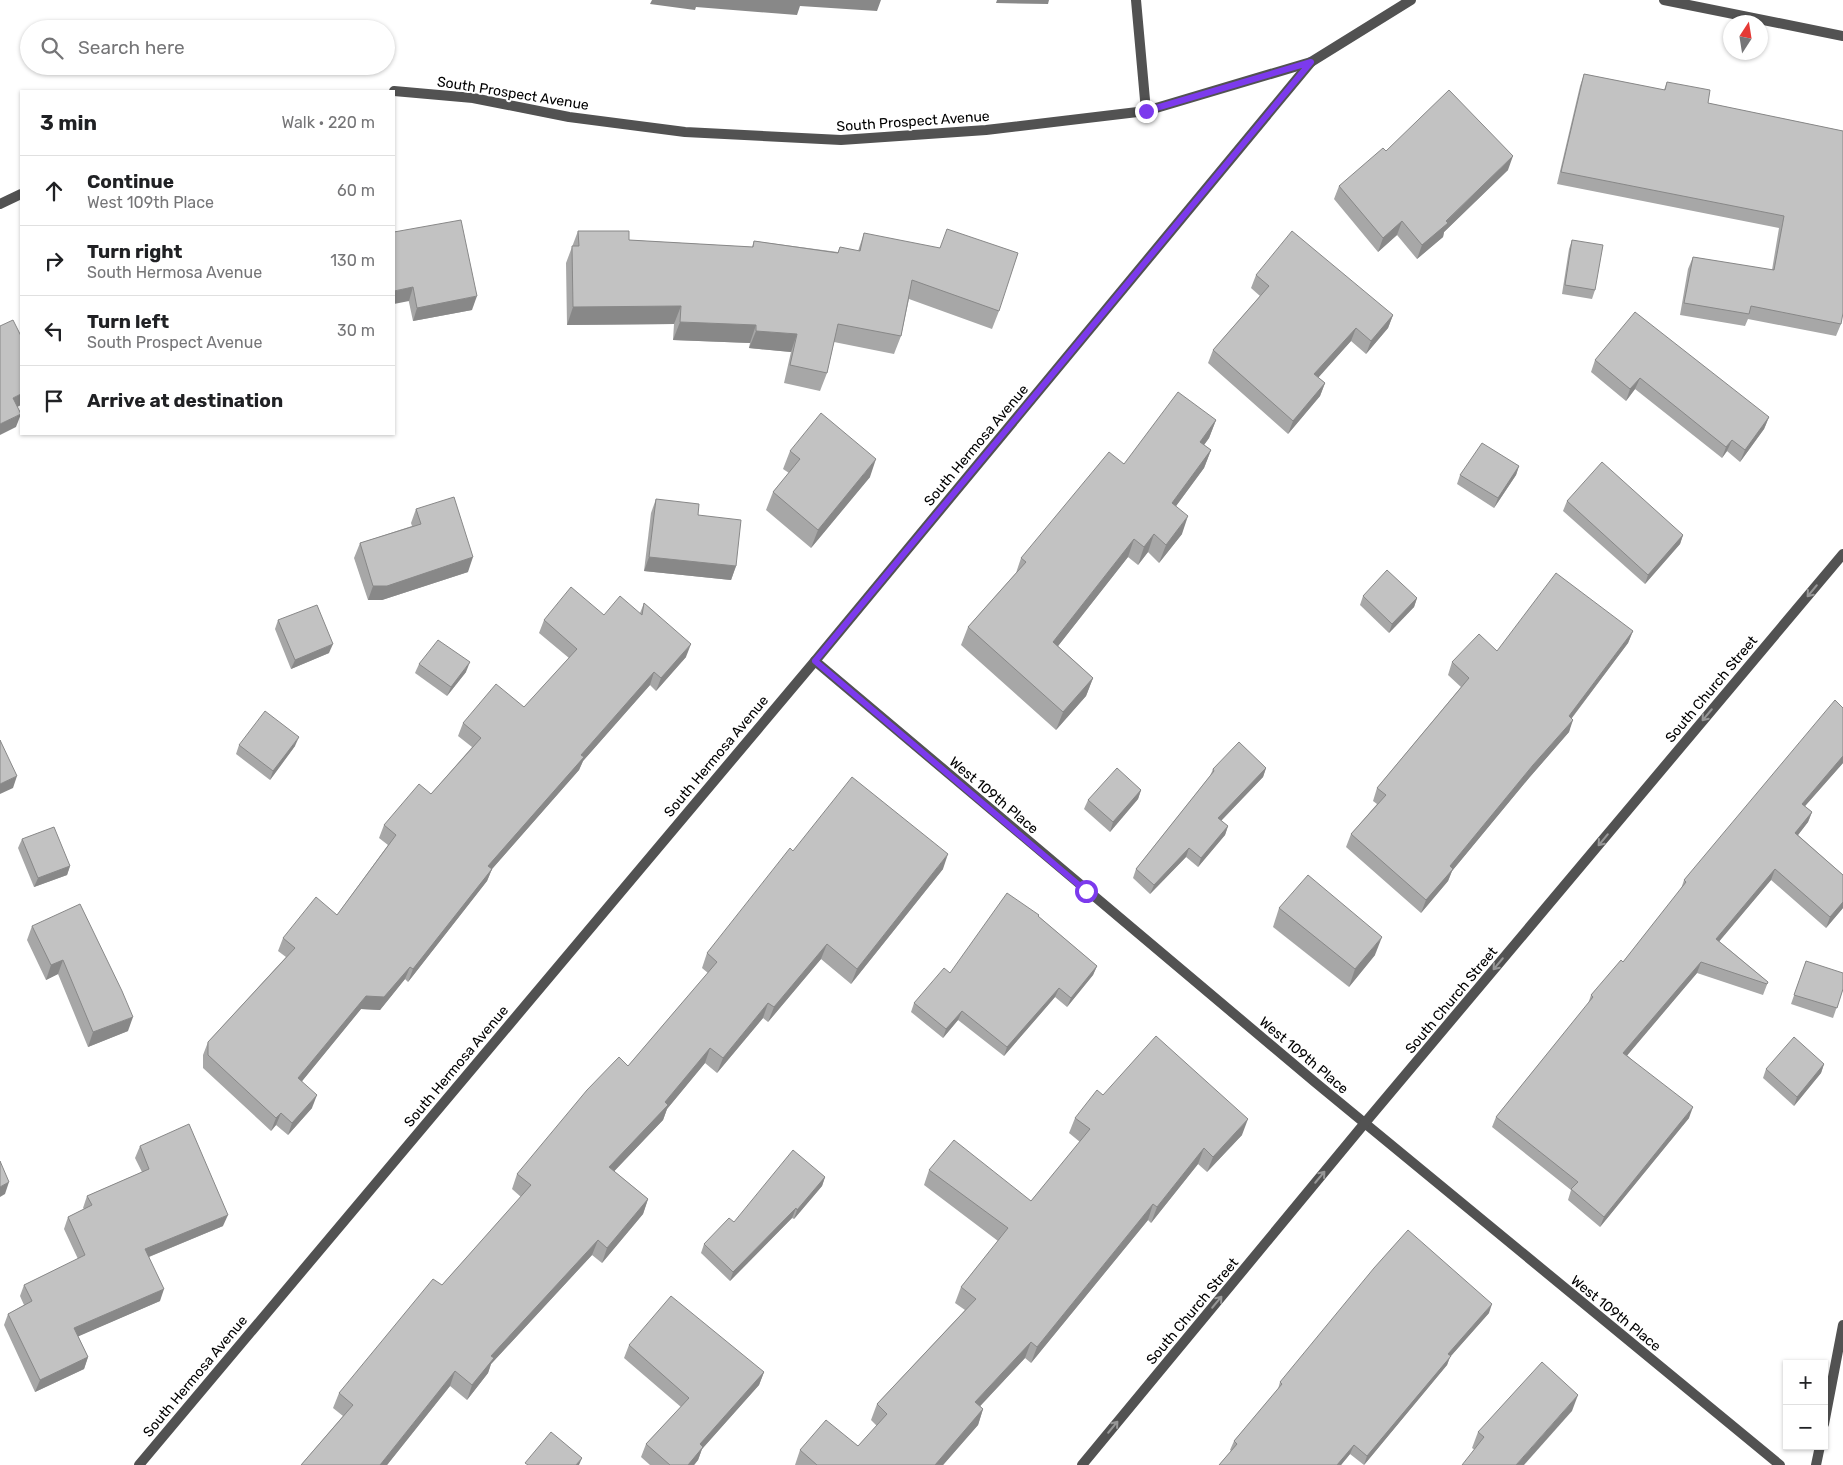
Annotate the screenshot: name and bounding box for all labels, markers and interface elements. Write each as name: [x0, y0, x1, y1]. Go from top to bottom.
north arrow: [1723, 15, 1768, 60]
search box: [20, 20, 395, 75]
icon: search: [38, 34, 66, 62]
text: Search here: [78, 36, 185, 59]
street label: South Prospect Avenue: [436, 73, 590, 114]
route end: [1135, 100, 1158, 123]
street label: South Prospect Avenue: [836, 108, 990, 135]
text: 3 min: [40, 110, 97, 135]
text: Walk · 220 m: [282, 113, 375, 132]
text: Continue: [87, 170, 174, 193]
icon: ahead: [40, 177, 68, 205]
text: 60 m: [337, 181, 375, 200]
text: West 109th Place: [87, 193, 214, 212]
text: Turn right: [87, 240, 182, 263]
icon: right: [40, 247, 68, 275]
text: 130 m: [330, 251, 375, 270]
text: South Hermosa Avenue: [87, 263, 262, 282]
text: Turn left: [87, 310, 169, 333]
icon: left: [40, 317, 68, 345]
text: 30 m: [337, 321, 375, 340]
text: South Prospect Avenue: [87, 333, 262, 352]
street label: South Hermosa Avenue: [921, 381, 1032, 509]
icon: arrive: [40, 387, 68, 415]
text: Arrive at destination: [87, 389, 283, 412]
one-way arrow: [1806, 584, 1817, 597]
street label: South Church Street: [1662, 632, 1761, 746]
street label: South Hermosa Avenue: [661, 692, 772, 820]
one-way arrow: [1702, 709, 1713, 722]
street label: West 109th Place: [946, 753, 1042, 838]
one-way arrow: [1597, 833, 1608, 846]
route start: [1075, 880, 1098, 903]
street label: South Church Street: [1402, 943, 1501, 1057]
one-way arrow: [1493, 958, 1504, 971]
street label: South Hermosa Avenue: [401, 1002, 512, 1130]
street label: West 109th Place: [1256, 1013, 1352, 1098]
one-way arrow: [1315, 1171, 1326, 1184]
street label: South Church Street: [1143, 1254, 1242, 1368]
street label: West 109th Place: [1567, 1272, 1664, 1355]
one-way arrow: [1211, 1296, 1222, 1309]
street label: South Hermosa Avenue: [140, 1312, 251, 1440]
map controls: [1783, 1360, 1828, 1450]
button: +: [1783, 1360, 1828, 1405]
button: −: [1783, 1405, 1828, 1450]
one-way arrow: [1107, 1421, 1118, 1434]

